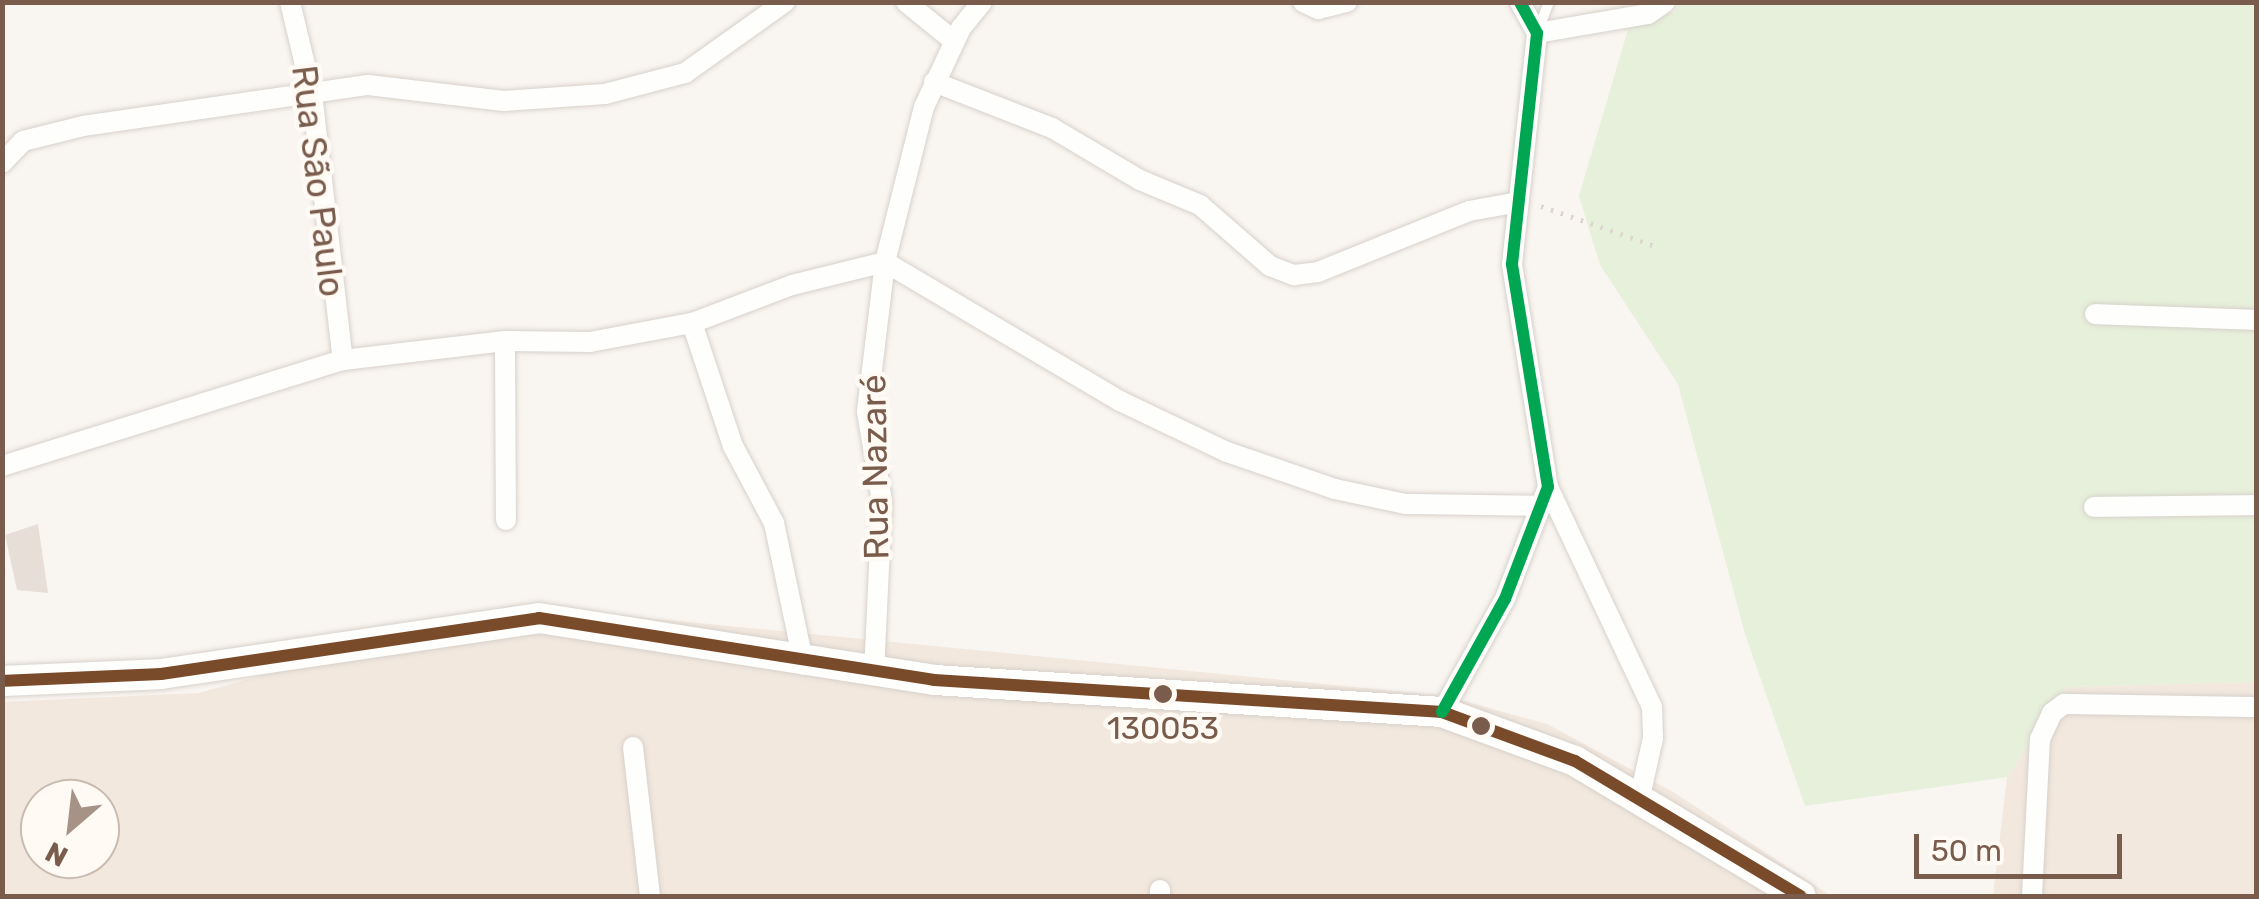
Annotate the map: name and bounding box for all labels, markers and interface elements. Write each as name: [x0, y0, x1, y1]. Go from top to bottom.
street label: Rua São Paulo: [283, 63, 353, 299]
street label: Rua Nazaré: [852, 374, 898, 560]
marker: 130053: [1153, 684, 1173, 704]
place label: 130053: [1107, 709, 1219, 747]
unlabelled marker: [1471, 716, 1491, 736]
north arrow: [20, 779, 120, 879]
scale bar: [1919, 814, 2126, 876]
text: 50 m: [1931, 833, 2002, 869]
text: N: [40, 835, 73, 873]

